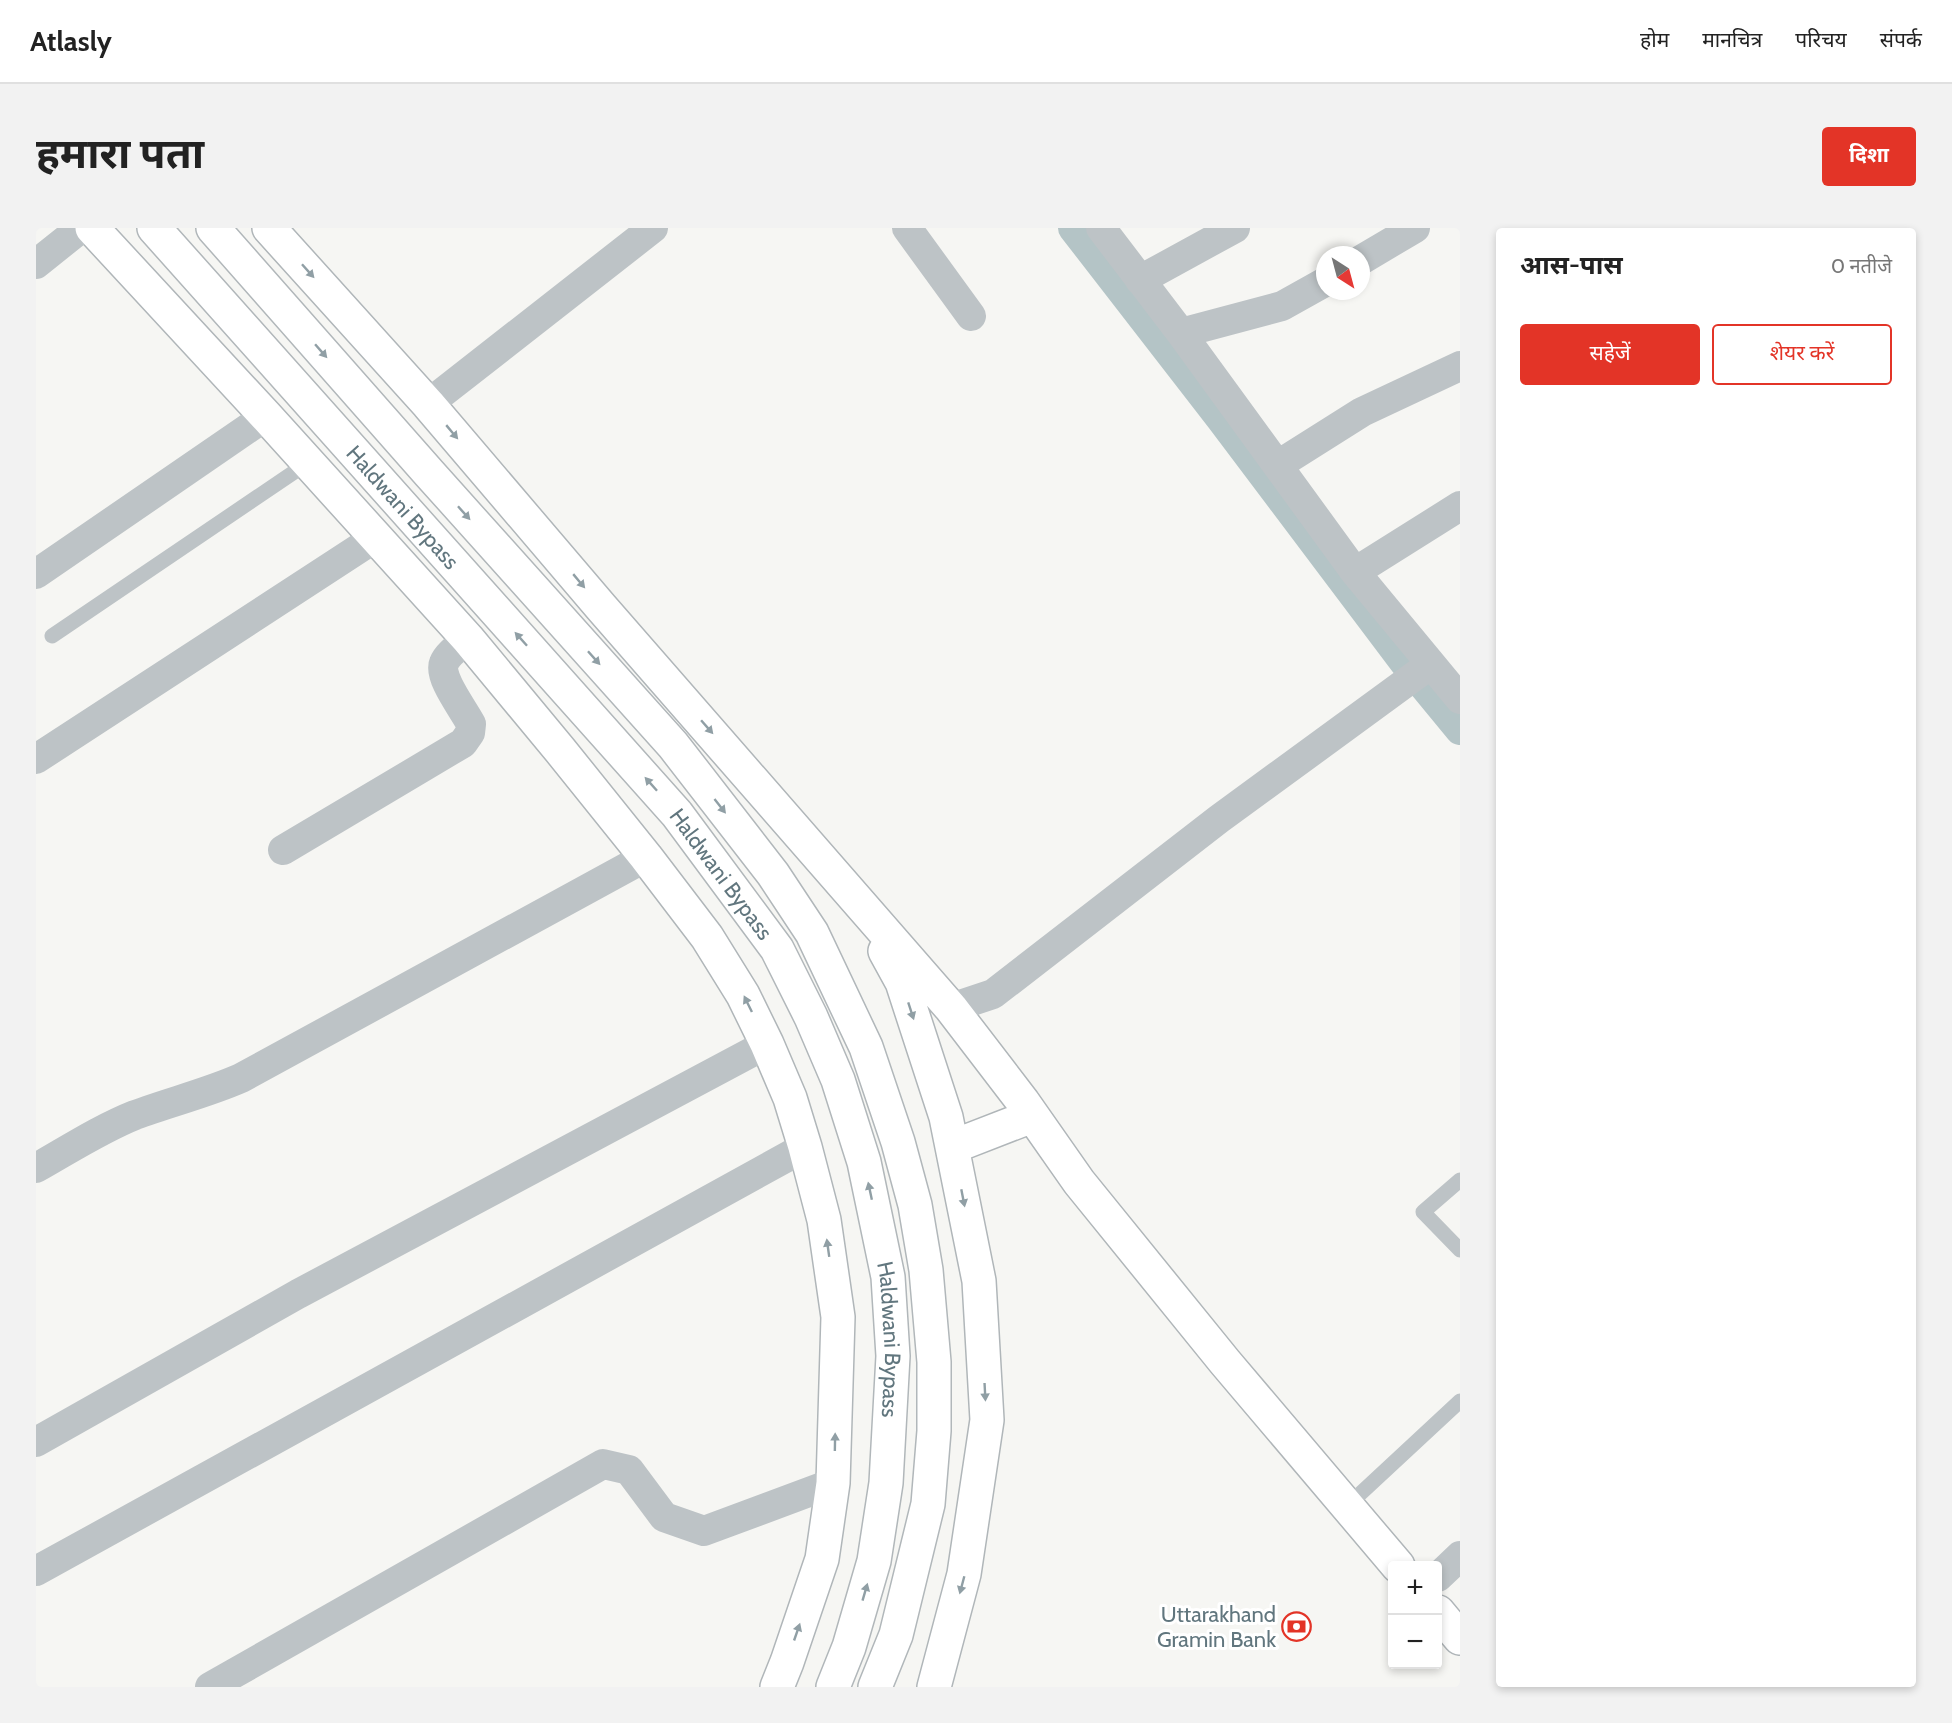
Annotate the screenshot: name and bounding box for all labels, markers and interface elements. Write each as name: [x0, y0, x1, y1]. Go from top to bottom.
text: Atlasly: [30, 24, 112, 58]
text: होम: [1640, 27, 1669, 52]
text: मानचित्र: [1702, 27, 1762, 52]
text: परिचय: [1795, 27, 1847, 52]
text: संपर्क: [1880, 27, 1922, 52]
text: हमारा पता: [36, 127, 204, 179]
button: दिशा: [1822, 127, 1916, 186]
north arrow: [1316, 246, 1370, 300]
text: आस-पास: [1520, 249, 1623, 281]
text: 0 नतीजे: [1831, 254, 1892, 278]
one-way arrow: [301, 264, 315, 279]
button: सहेजें: [1520, 324, 1700, 385]
button: शेयर करें: [1712, 324, 1892, 385]
one-way arrow: [314, 343, 327, 358]
one-way arrow: [445, 424, 458, 439]
street label: Haldwani Bypass: [341, 440, 465, 575]
one-way arrow: [457, 505, 470, 520]
one-way arrow: [572, 573, 586, 588]
one-way arrow: [515, 632, 528, 647]
one-way arrow: [587, 650, 600, 665]
one-way arrow: [700, 719, 713, 734]
one-way arrow: [645, 777, 658, 792]
one-way arrow: [714, 799, 726, 814]
street label: Haldwani Bypass: [664, 803, 778, 945]
one-way arrow: [743, 996, 752, 1013]
one-way arrow: [907, 1002, 917, 1020]
one-way arrow: [865, 1182, 874, 1201]
one-way arrow: [959, 1189, 968, 1208]
one-way arrow: [823, 1238, 832, 1257]
street label: Haldwani Bypass: [871, 1259, 906, 1418]
one-way arrow: [981, 1382, 990, 1401]
one-way arrow: [830, 1433, 839, 1452]
map controls: [1388, 1561, 1442, 1669]
button: +: [1388, 1561, 1442, 1615]
one-way arrow: [956, 1575, 966, 1594]
one-way arrow: [861, 1583, 870, 1601]
place label: Uttarakhand Gramin Bank: [1157, 1601, 1276, 1653]
bank icon: Uttarakhand Gramin Bank: [1281, 1611, 1313, 1643]
button: −: [1388, 1615, 1442, 1669]
one-way arrow: [793, 1623, 803, 1641]

